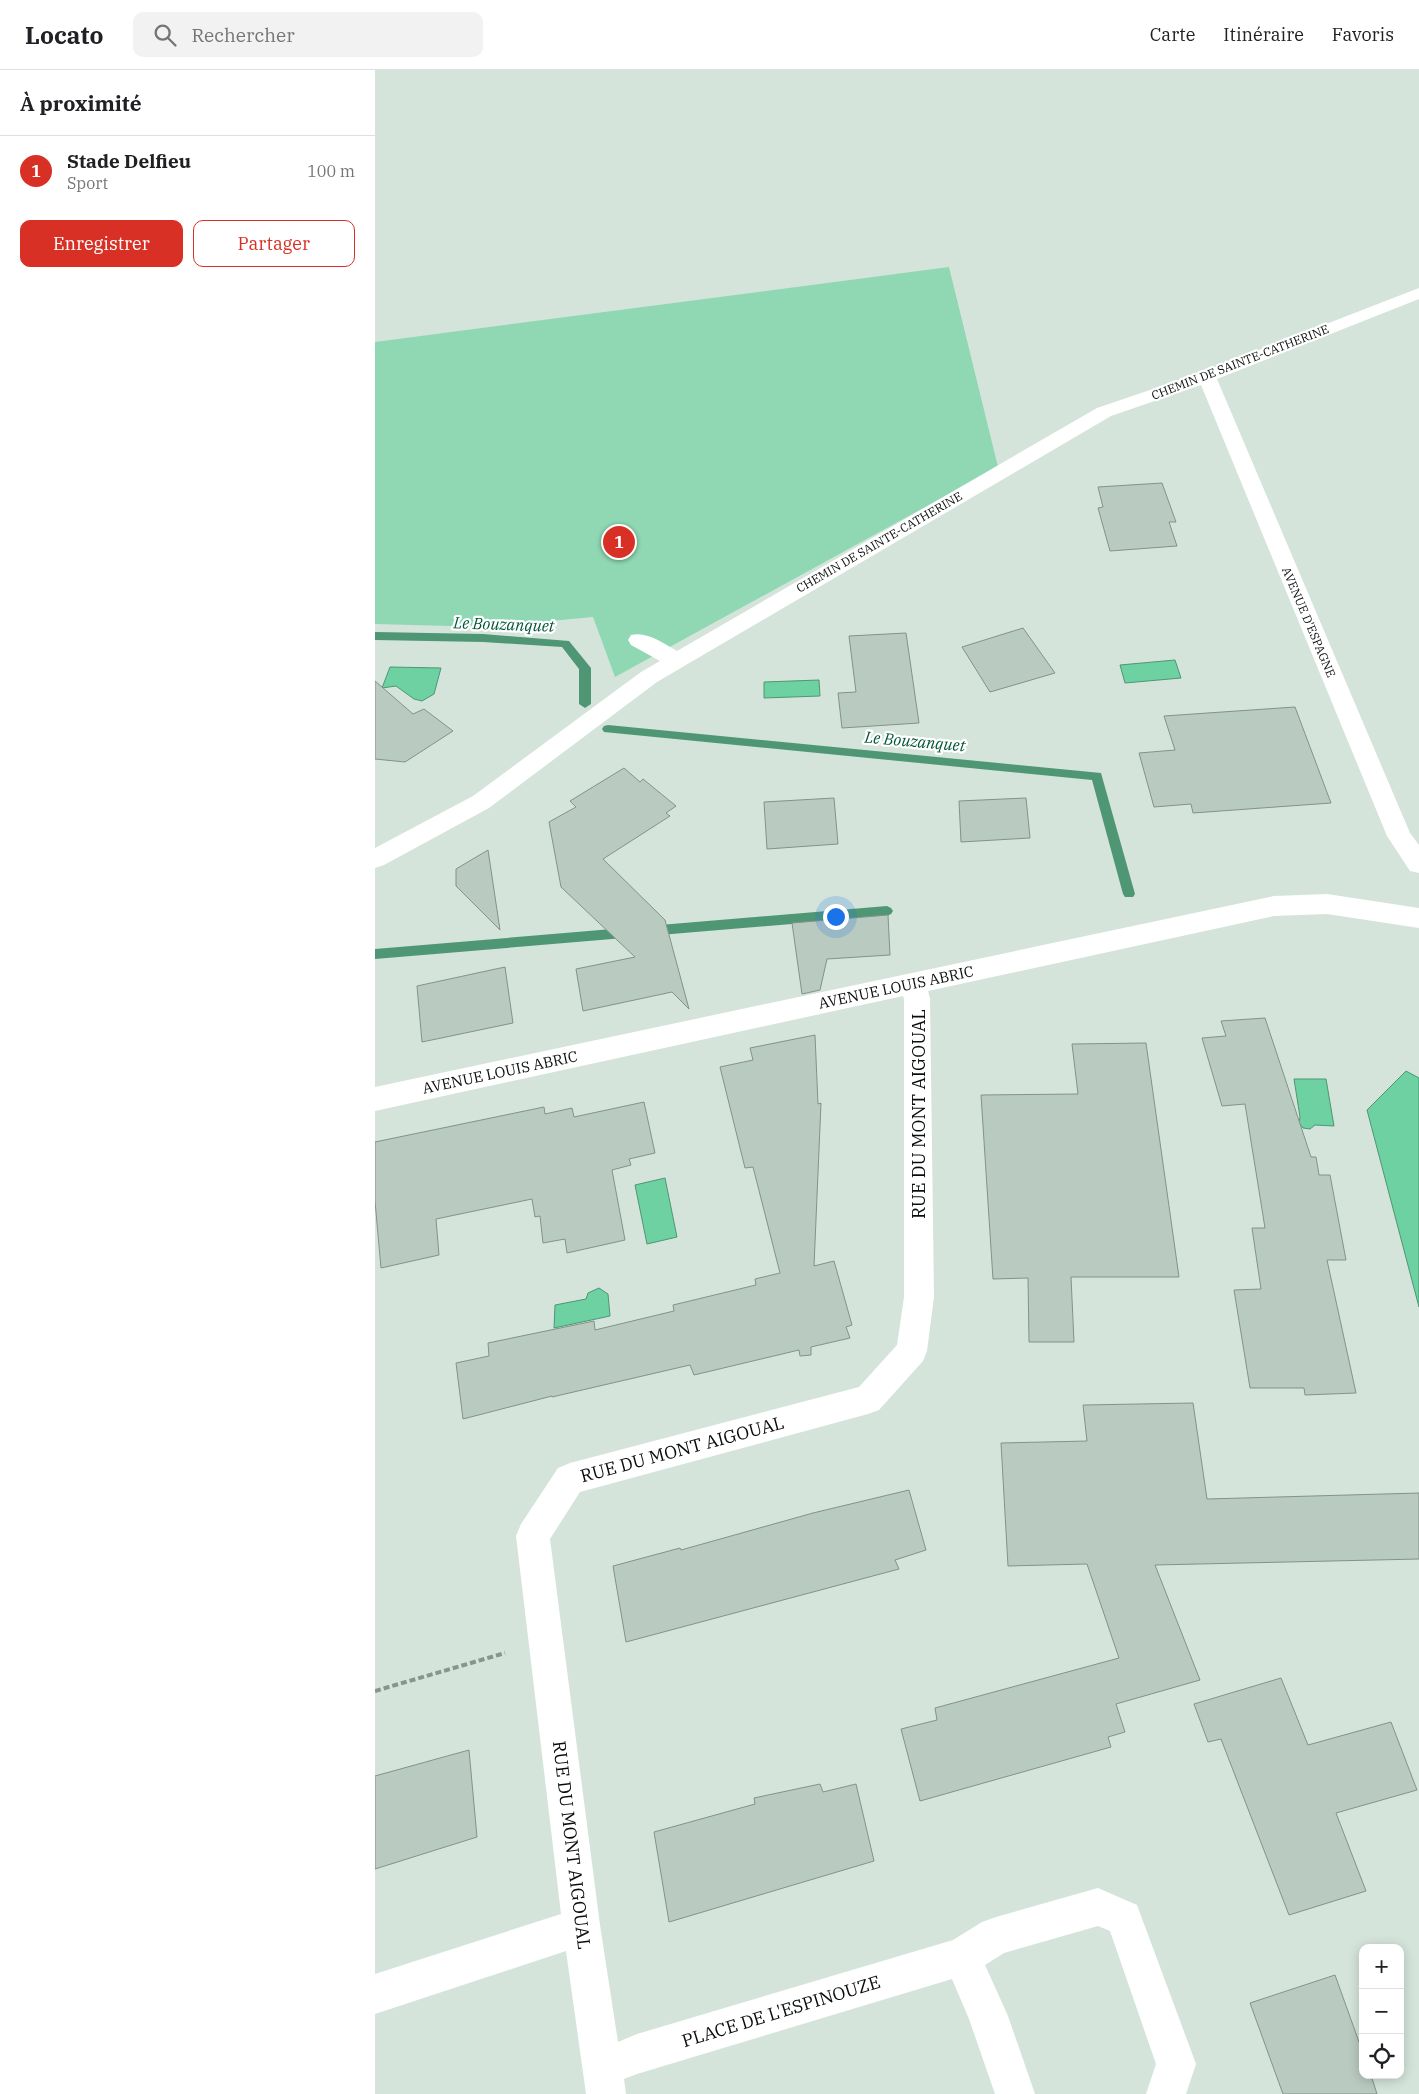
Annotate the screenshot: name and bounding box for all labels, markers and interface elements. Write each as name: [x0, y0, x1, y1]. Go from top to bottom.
search box: [133, 12, 483, 57]
text: Locato: [25, 19, 103, 51]
icon: search: [151, 21, 179, 49]
text: Rechercher: [191, 23, 295, 47]
text: Carte: [1150, 23, 1195, 46]
text: Itinéraire: [1223, 23, 1304, 46]
text: Favoris: [1332, 23, 1394, 46]
text: À proximité: [20, 89, 142, 117]
text: Stade Delfieu: [67, 149, 191, 173]
text: 1: [31, 161, 41, 181]
text: 100 m: [307, 161, 355, 181]
text: Sport: [67, 173, 108, 193]
button: Enregistrer: [20, 220, 183, 267]
button: Partager: [193, 220, 355, 267]
street label: CHEMIN DE SAINTE-CATHERINE: [1149, 321, 1331, 403]
street label: CHEMIN DE SAINTE-CATHERINE: [793, 488, 965, 596]
pin: 1: [603, 523, 635, 561]
street label: AVENUE D'ESPAGNE: [1279, 565, 1339, 679]
water label: Le Bouzanquet: [452, 612, 556, 636]
water label: Le Bouzanquet: [863, 727, 968, 755]
your location: [823, 904, 849, 930]
street label: AVENUE LOUIS ABRIC: [817, 961, 975, 1013]
street label: RUE DU MONT AIGOUAL: [907, 1009, 930, 1219]
street label: AVENUE LOUIS ABRIC: [421, 1046, 579, 1098]
street label: RUE DU MONT AIGOUAL: [578, 1411, 786, 1487]
street label: RUE DU MONT AIGOUAL: [548, 1739, 596, 1951]
map controls: [1359, 1944, 1404, 2079]
button: +: [1359, 1944, 1404, 1989]
street label: PLACE DE L'ESPINOUZE: [679, 1970, 883, 2052]
button: −: [1359, 1989, 1404, 2034]
button: locate: [1359, 2034, 1404, 2079]

